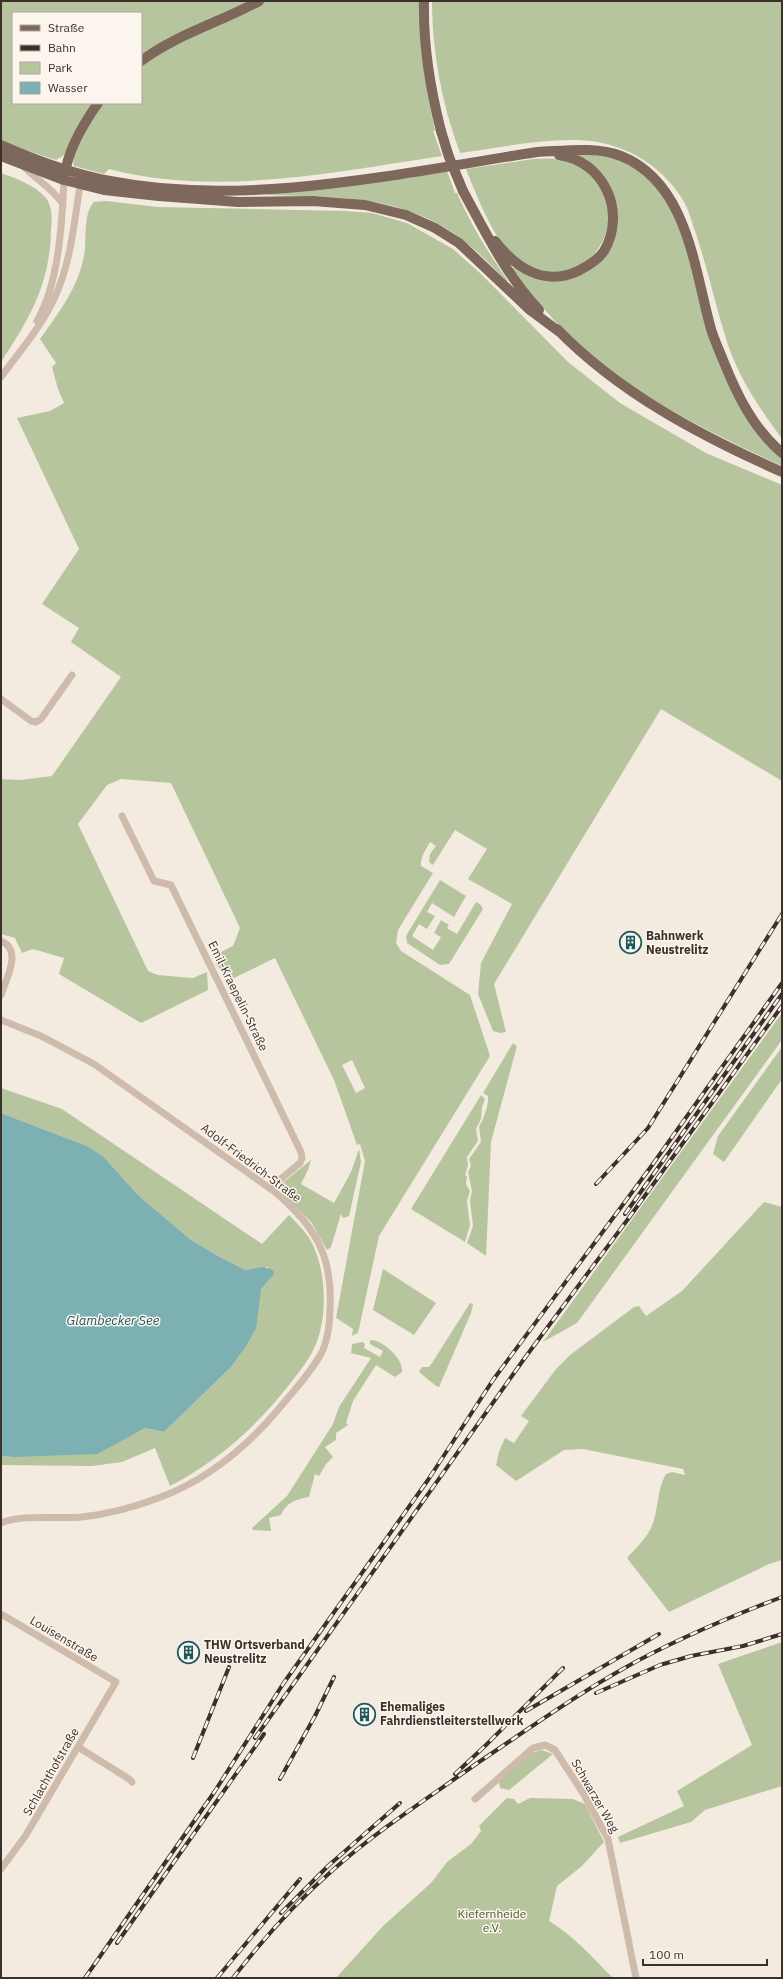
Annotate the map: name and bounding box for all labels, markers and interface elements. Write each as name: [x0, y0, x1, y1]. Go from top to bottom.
legend: [12, 12, 142, 104]
text: Straße: [48, 20, 85, 35]
text: Bahn: [48, 40, 76, 55]
text: Park: [48, 60, 73, 75]
text: Wasser: [48, 80, 88, 95]
place label: Bahnwerk Neustrelitz: [646, 928, 709, 957]
building icon: Bahnwerk Neustrelitz: [617, 930, 643, 956]
street label: Emil-Kraepelin-Straße: [205, 938, 272, 1054]
street label: Adolf-Friedrich-Straße: [198, 1120, 305, 1205]
water label: Glambecker See: [67, 1312, 160, 1329]
street label: Louisenstraße: [28, 1612, 101, 1665]
place label: THW Ortsverband Neustrelitz: [204, 1637, 305, 1666]
building icon: THW Ortsverband Neustrelitz: [175, 1639, 201, 1665]
place label: Ehemaliges Fahrdienstleiterstellwerk: [380, 1699, 523, 1728]
building icon: Ehemaliges Fahrdienstleiterstellwerk: [352, 1701, 378, 1727]
street label: Schlachthofstraße: [19, 1725, 82, 1818]
street label: Schwarzer Weg: [568, 1756, 623, 1836]
park label: Kiefernheide e.V.: [458, 1906, 527, 1935]
scale bar: [643, 1941, 767, 1967]
text: 100 m: [649, 1947, 684, 1962]

